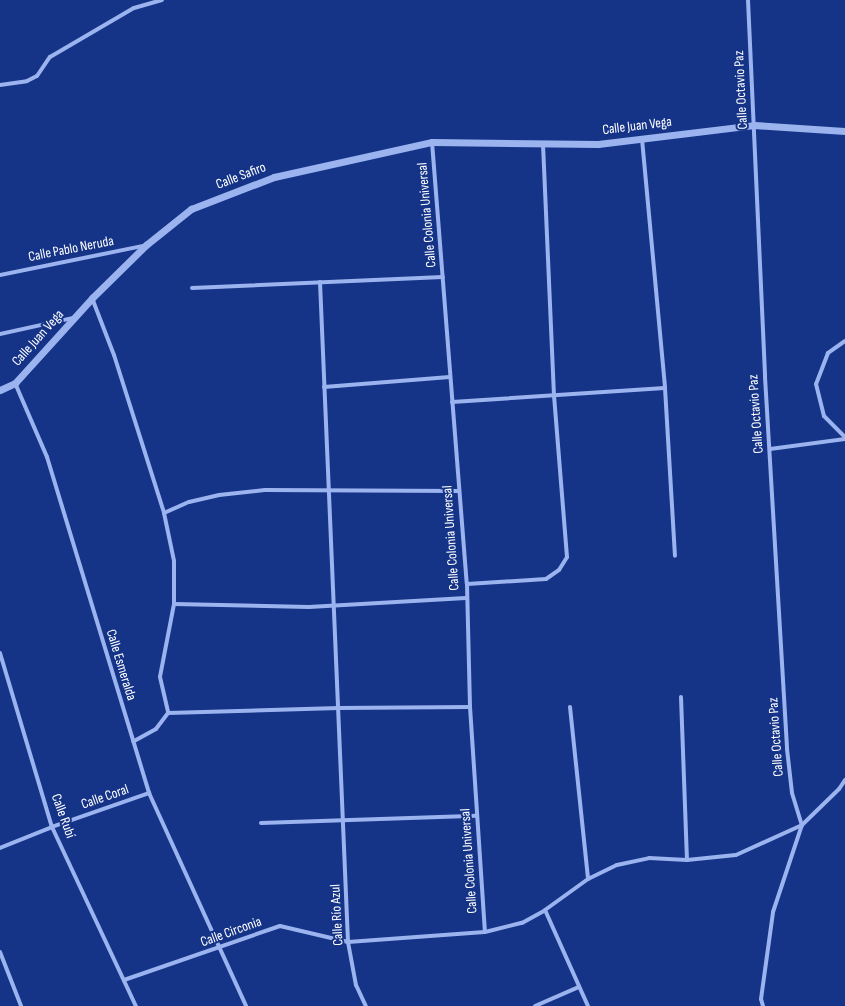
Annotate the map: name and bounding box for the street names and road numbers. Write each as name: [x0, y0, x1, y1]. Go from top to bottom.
street label: Calle Octavio Paz: [731, 50, 751, 130]
street label: Calle Juan Vega: [601, 113, 673, 139]
street label: Calle Safiro: [214, 159, 268, 193]
street label: Calle Colonia Universal: [414, 162, 440, 268]
street label: Calle Pablo Neruda: [27, 233, 115, 265]
street label: Calle Juan Vega: [8, 307, 68, 369]
street label: Calle Octavio Paz: [745, 374, 767, 454]
street label: Calle Colonia Universal: [439, 485, 463, 591]
street label: Calle Esmeralda: [102, 627, 140, 703]
street label: Calle Octavio Paz: [765, 697, 787, 777]
street label: Calle Coral: [79, 781, 131, 813]
street label: Calle Rubí: [47, 792, 79, 840]
street label: Calle Colonia Universal: [457, 808, 481, 914]
street label: Calle Río Azul: [327, 884, 347, 946]
street label: Calle Circonia: [198, 913, 264, 951]

